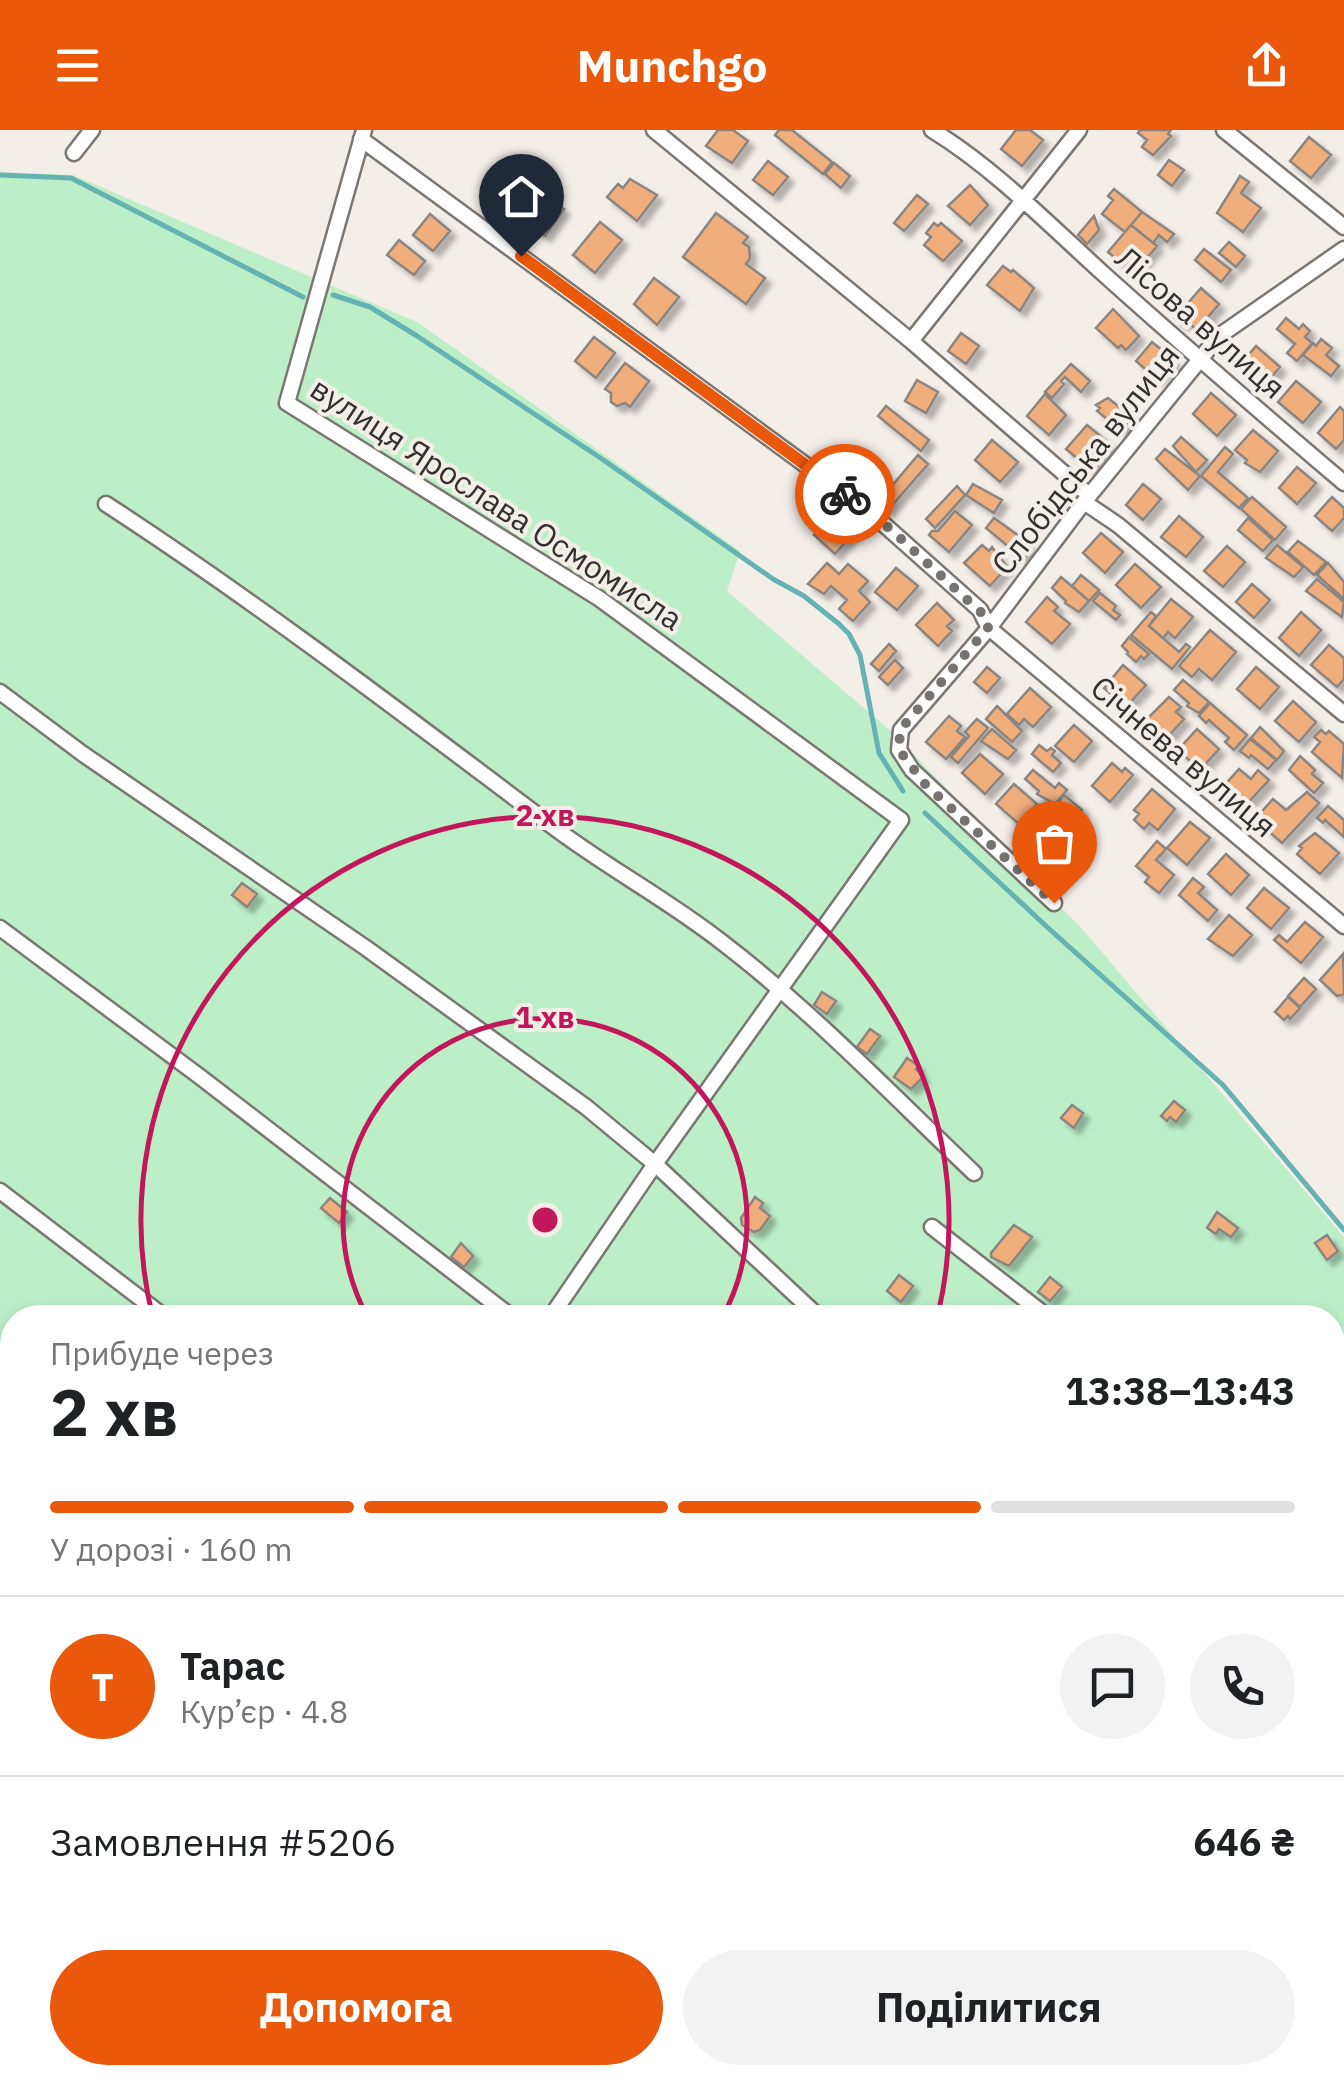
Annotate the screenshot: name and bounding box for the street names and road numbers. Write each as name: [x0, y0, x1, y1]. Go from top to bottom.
street label: Лісова вулиця: [1107, 237, 1295, 407]
street label: Слобідська вулиця: [982, 335, 1188, 583]
street label: вулиця Ярослава Осмомисла: [303, 367, 691, 639]
street label: Січнева вулиця: [1082, 666, 1286, 846]

